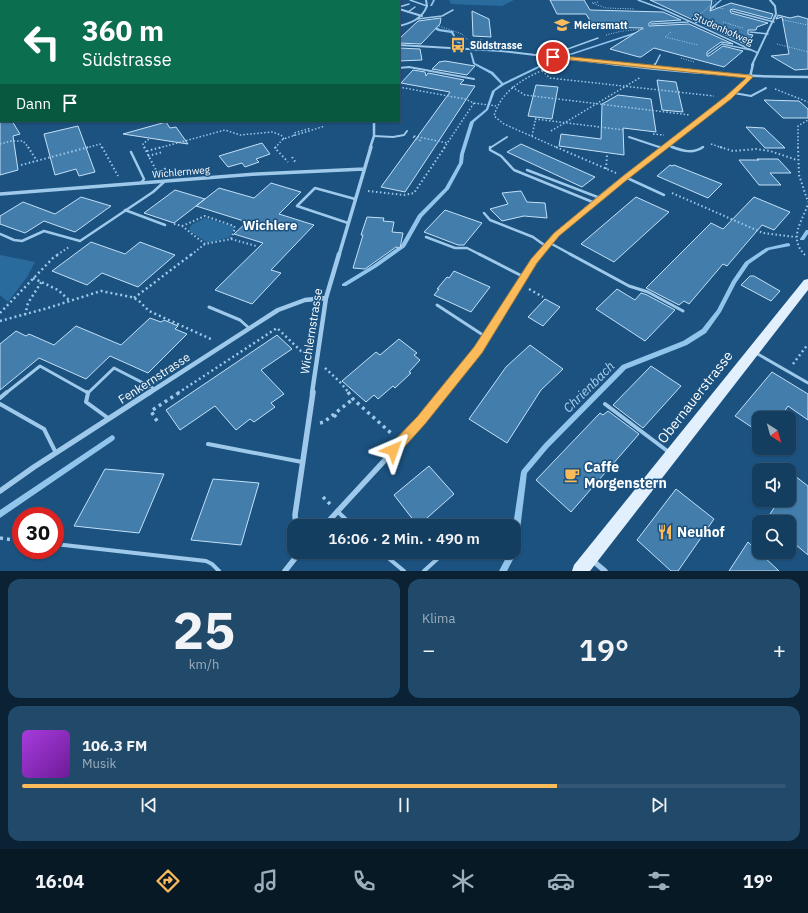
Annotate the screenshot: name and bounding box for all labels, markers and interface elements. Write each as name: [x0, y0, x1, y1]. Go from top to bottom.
street label: Studenhofweg: [691, 10, 756, 48]
text: 360 m: [82, 12, 164, 49]
icon: left: [16, 16, 68, 68]
school or university icon: Meiersmatt: [553, 16, 571, 34]
place label: Meiersmatt: [574, 19, 628, 32]
bus stop icon: Südstrasse: [449, 36, 467, 54]
place label: Südstrasse: [470, 39, 523, 52]
pin: [536, 40, 570, 74]
icon: arrive: [542, 46, 564, 68]
text: Südstrasse: [82, 48, 172, 71]
icon: arrive: [59, 92, 81, 114]
text: Dann: [16, 94, 51, 113]
street label: Wichlernweg: [152, 163, 211, 181]
district label: Wichlere: [243, 217, 297, 234]
street label: Wichlernstrasse: [297, 287, 325, 375]
street label: Obernauerstrasse: [653, 347, 737, 447]
street label: Fenkernstrasse: [115, 349, 193, 407]
water label: Chrienbach: [560, 358, 618, 416]
north arrow: [752, 411, 796, 455]
map controls: [752, 411, 796, 559]
position arrow: [372, 429, 414, 471]
place label: Caffe Morgenstern: [584, 458, 667, 492]
button: sound: [752, 463, 796, 507]
cafe icon: Caffe Morgenstern: [563, 466, 581, 484]
speed limit sign: 30: [12, 507, 64, 559]
button: search: [752, 515, 796, 559]
restaurant icon: Neuhof: [656, 523, 674, 541]
place label: Neuhof: [677, 523, 725, 541]
text: 16:06 · 2 Min. · 490 m: [328, 529, 480, 548]
text: 25: [173, 596, 235, 663]
text: Klima: [422, 610, 455, 627]
text: 19°: [579, 630, 629, 669]
text: −: [422, 635, 435, 664]
text: +: [773, 635, 786, 664]
text: km/h: [189, 656, 219, 673]
text: 106.3 FM: [82, 736, 147, 755]
text: Musik: [82, 755, 116, 772]
icon: previous: [138, 794, 160, 816]
icon: pause: [393, 794, 415, 816]
icon: next: [648, 794, 670, 816]
icon: directions: [154, 867, 182, 895]
icon: music: [252, 867, 280, 895]
icon: phone: [350, 867, 378, 895]
icon: climate: [449, 867, 477, 895]
icon: car: [547, 867, 575, 895]
icon: filters: [645, 867, 673, 895]
text: 16:04: [35, 870, 84, 893]
text: 19°: [743, 870, 773, 893]

